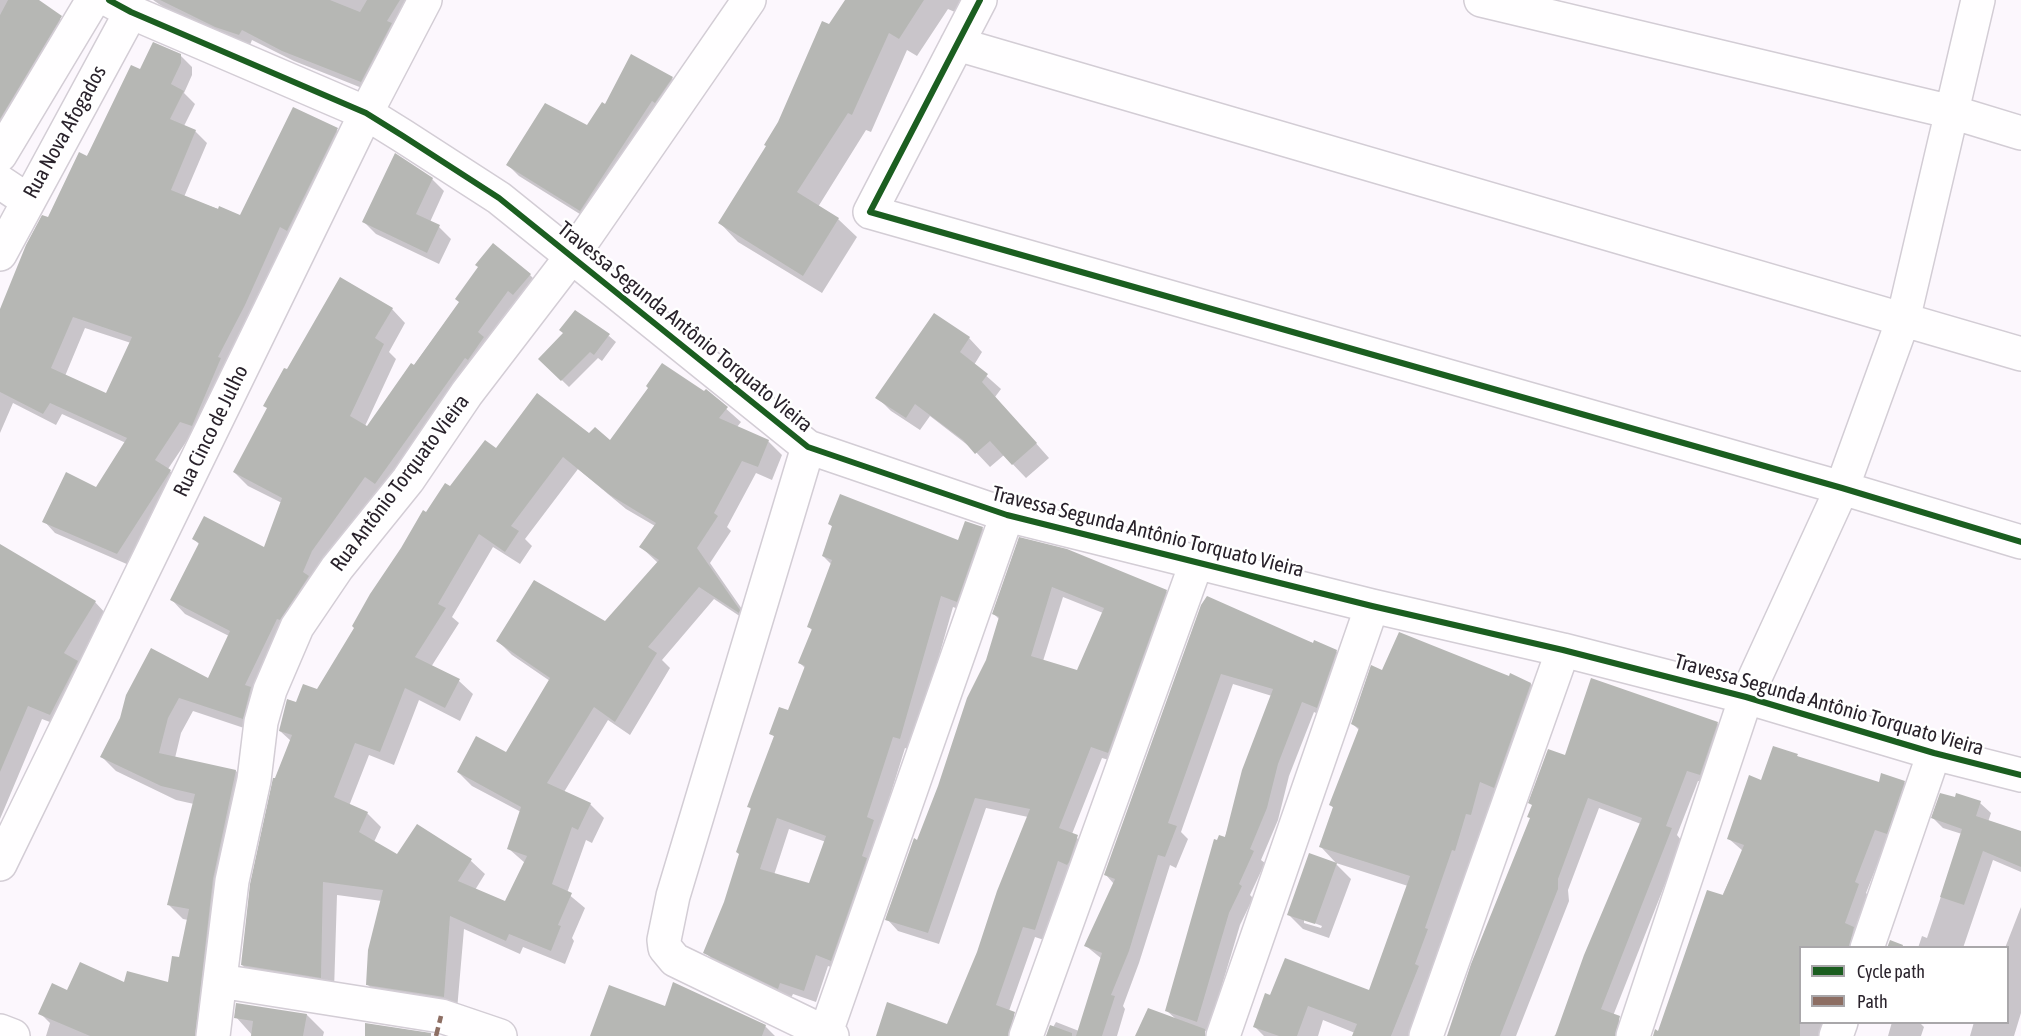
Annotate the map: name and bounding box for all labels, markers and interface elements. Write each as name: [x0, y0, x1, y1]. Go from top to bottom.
street label: Rua Nova Afogados: [18, 61, 112, 203]
street label: Travessa Segunda Antônio Torquato Vieira: [552, 216, 818, 438]
street label: Rua Cinco de Julho: [168, 361, 254, 501]
street label: Rua Antônio Torquato Vieira: [325, 390, 475, 576]
street label: Travessa Segunda Antônio Torquato Vieira: [989, 481, 1307, 583]
street label: Travessa Segunda Antônio Torquato Vieira: [1671, 649, 1987, 761]
legend: [1799, 946, 2009, 1024]
text: Cycle path: [1857, 961, 1925, 982]
text: Path: [1857, 991, 1888, 1012]

